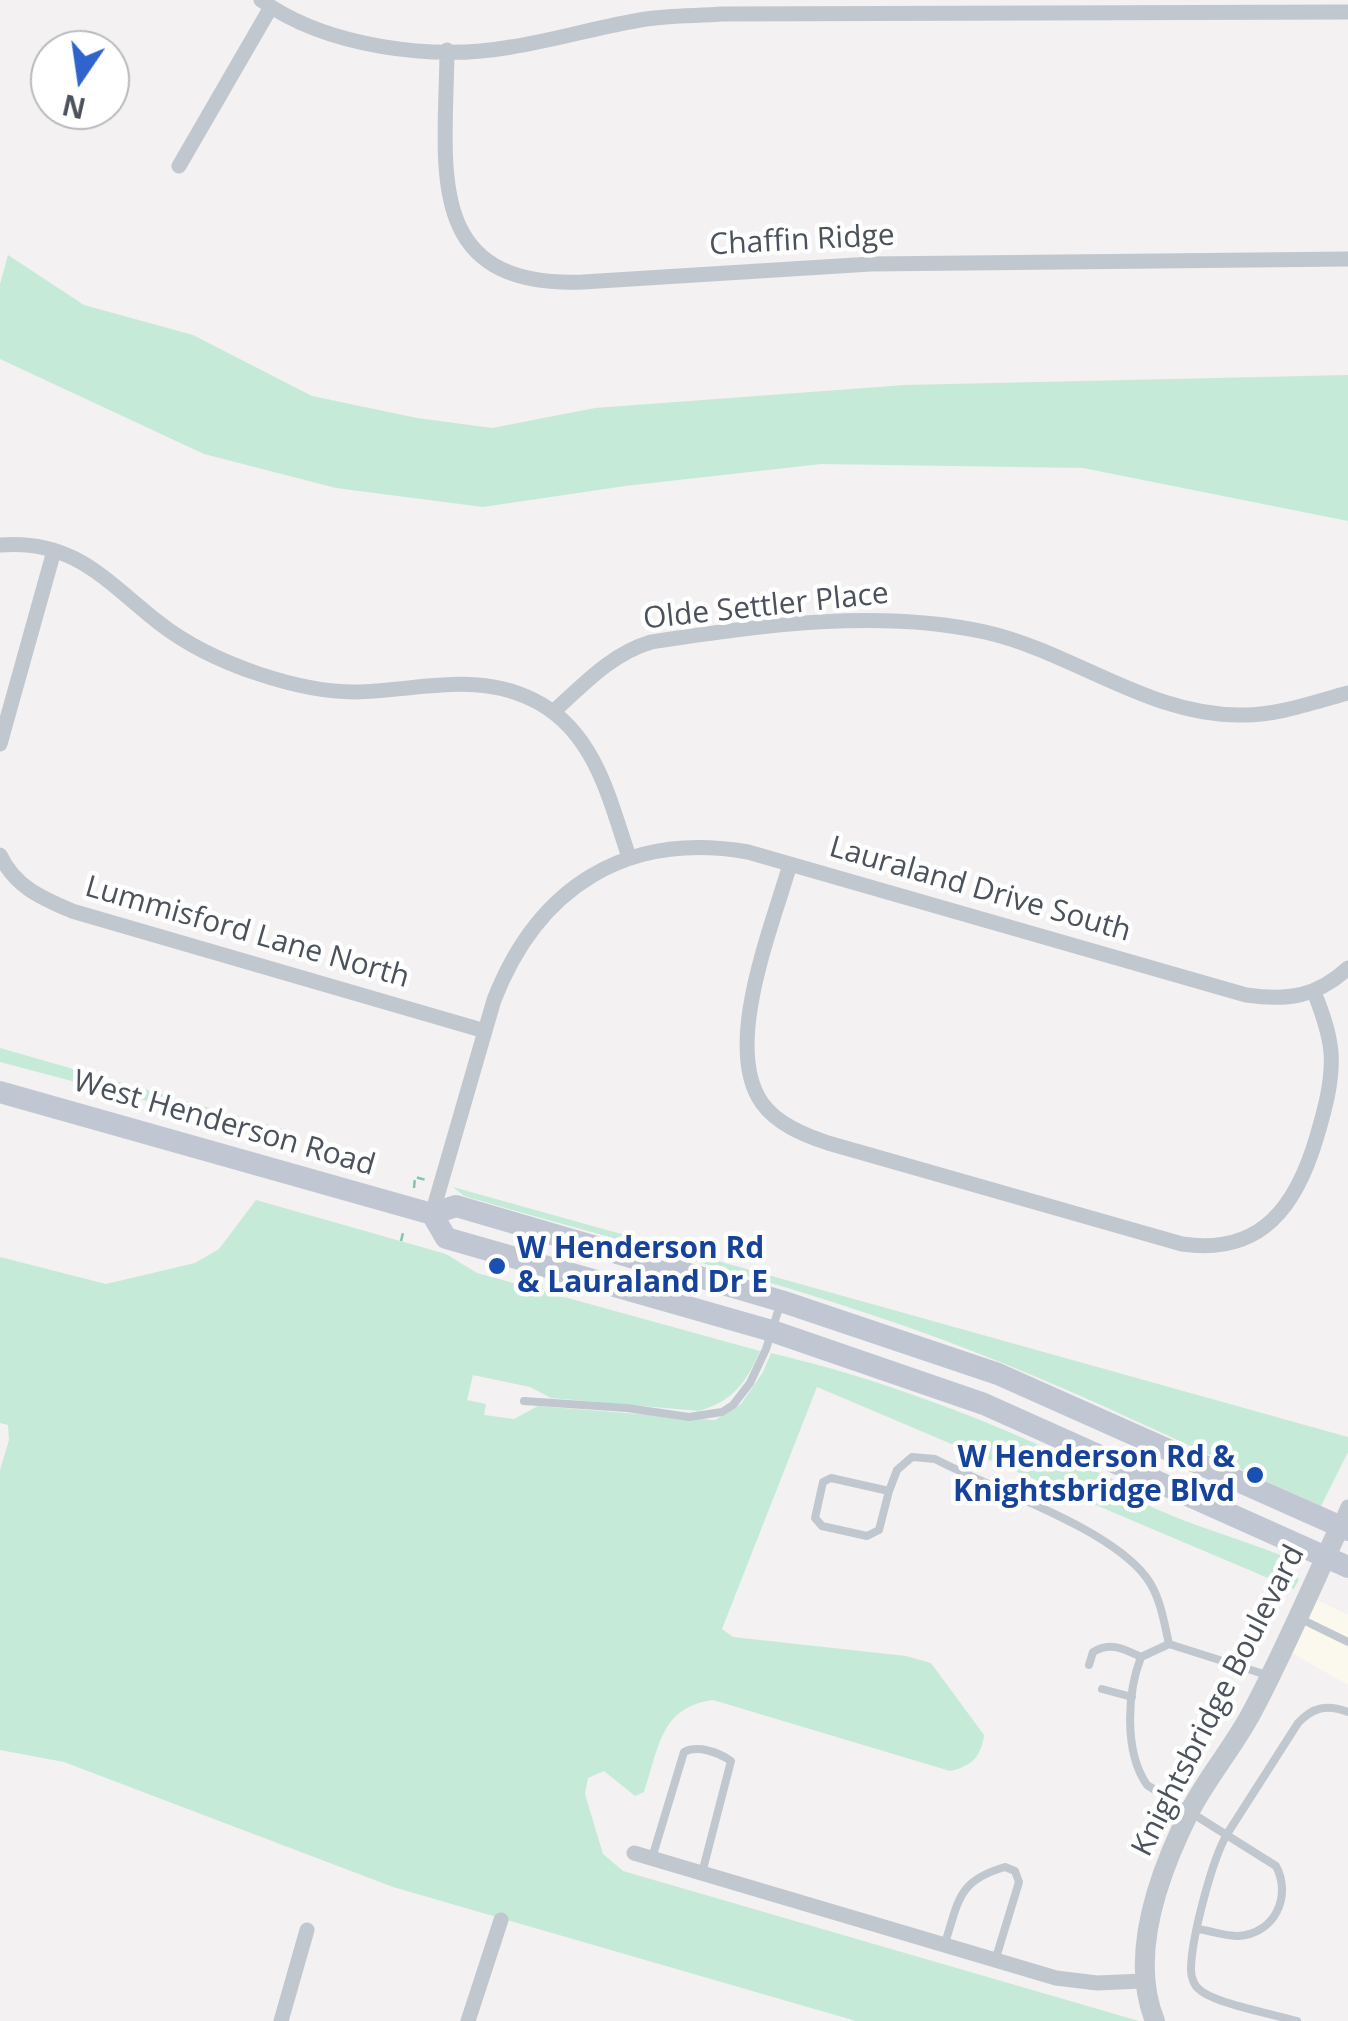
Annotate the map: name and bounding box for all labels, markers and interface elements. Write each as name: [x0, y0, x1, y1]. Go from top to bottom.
north arrow: [30, 30, 130, 130]
text: N: [58, 86, 89, 128]
street label: Chaffin Ridge: [708, 218, 896, 264]
street label: Olde Settler Place: [642, 576, 890, 638]
street label: Lauraland Drive South: [825, 830, 1135, 950]
street label: Lummisford Lane North: [81, 869, 413, 997]
street label: West Henderson Road: [69, 1064, 379, 1184]
place label: W Henderson Rd & Lauraland Dr E: [517, 1231, 768, 1302]
marker: W Henderson Rd & Lauraland Dr E: [486, 1255, 508, 1277]
place label: W Henderson Rd & Knightsbridge Blvd: [953, 1440, 1235, 1510]
marker: W Henderson Rd & Knightsbridge Blvd: [1244, 1464, 1266, 1486]
street label: Knightsbridge Boulevard: [1125, 1540, 1313, 1862]

